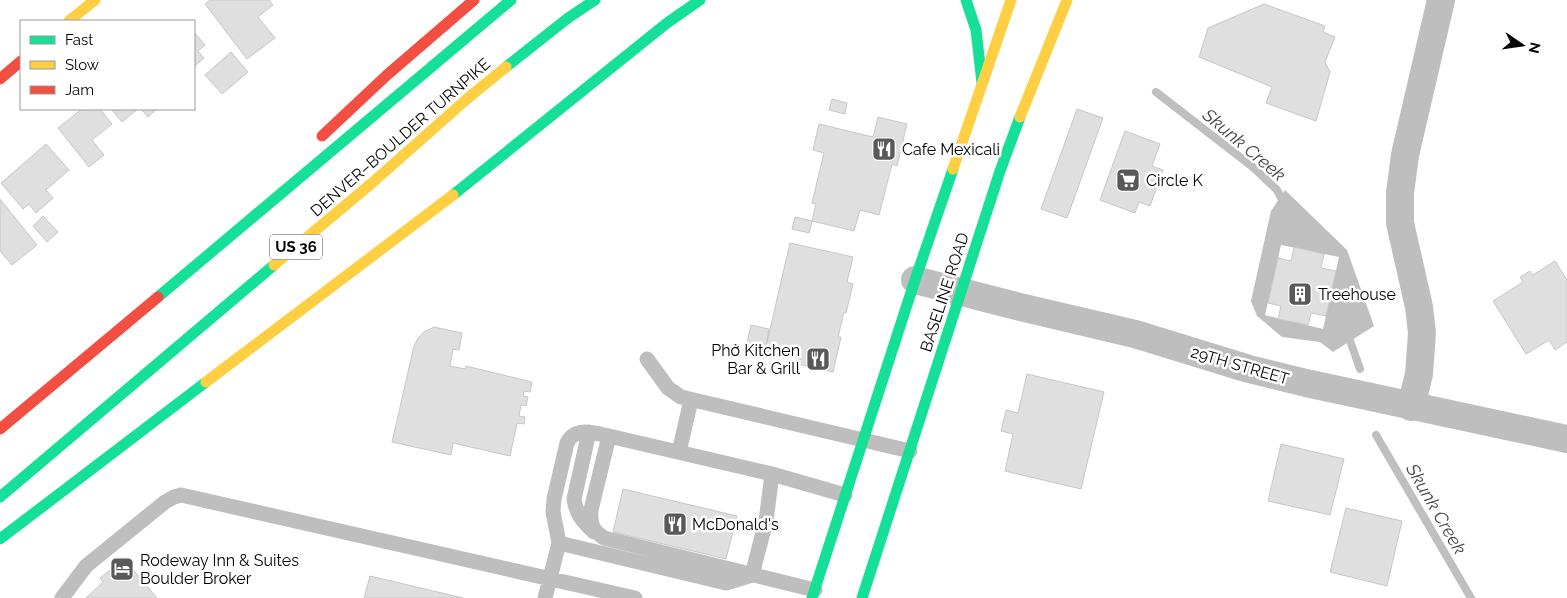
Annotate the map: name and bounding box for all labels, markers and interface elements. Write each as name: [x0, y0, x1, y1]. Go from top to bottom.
legend: [20, 20, 195, 110]
north arrow: [1497, 20, 1547, 70]
text: Fast: [65, 31, 93, 49]
text: N: [1526, 41, 1544, 55]
street label: DENVER–BOULDER TURNPIKE: [307, 54, 494, 221]
text: Slow: [65, 56, 99, 74]
text: Jam: [65, 81, 94, 99]
water label: Skunk Creek: [1198, 103, 1290, 185]
restaurant icon: Cafe Mexicali: [871, 136, 897, 162]
place label: Cafe Mexicali: [902, 140, 1000, 159]
supermarket icon: Circle K: [1115, 167, 1141, 193]
place label: Circle K: [1146, 171, 1203, 190]
street label: BASELINE ROAD: [916, 230, 973, 354]
road number: US 36: [270, 234, 322, 260]
building icon: Treehouse: [1287, 281, 1313, 307]
place label: Treehouse: [1318, 285, 1396, 304]
place label: Phở Kitchen Bar & Grill: [711, 341, 801, 378]
street label: 29TH STREET: [1189, 342, 1291, 389]
restaurant icon: Phở Kitchen Bar & Grill: [805, 346, 831, 372]
water label: Skunk Creek: [1402, 459, 1471, 558]
restaurant icon: McDonald's: [662, 511, 688, 537]
place label: McDonald's: [692, 515, 779, 534]
place label: Rodeway Inn & Suites Boulder Broker: [140, 551, 299, 588]
hotel icon: Rodeway Inn & Suites Boulder Broker: [109, 556, 135, 582]

